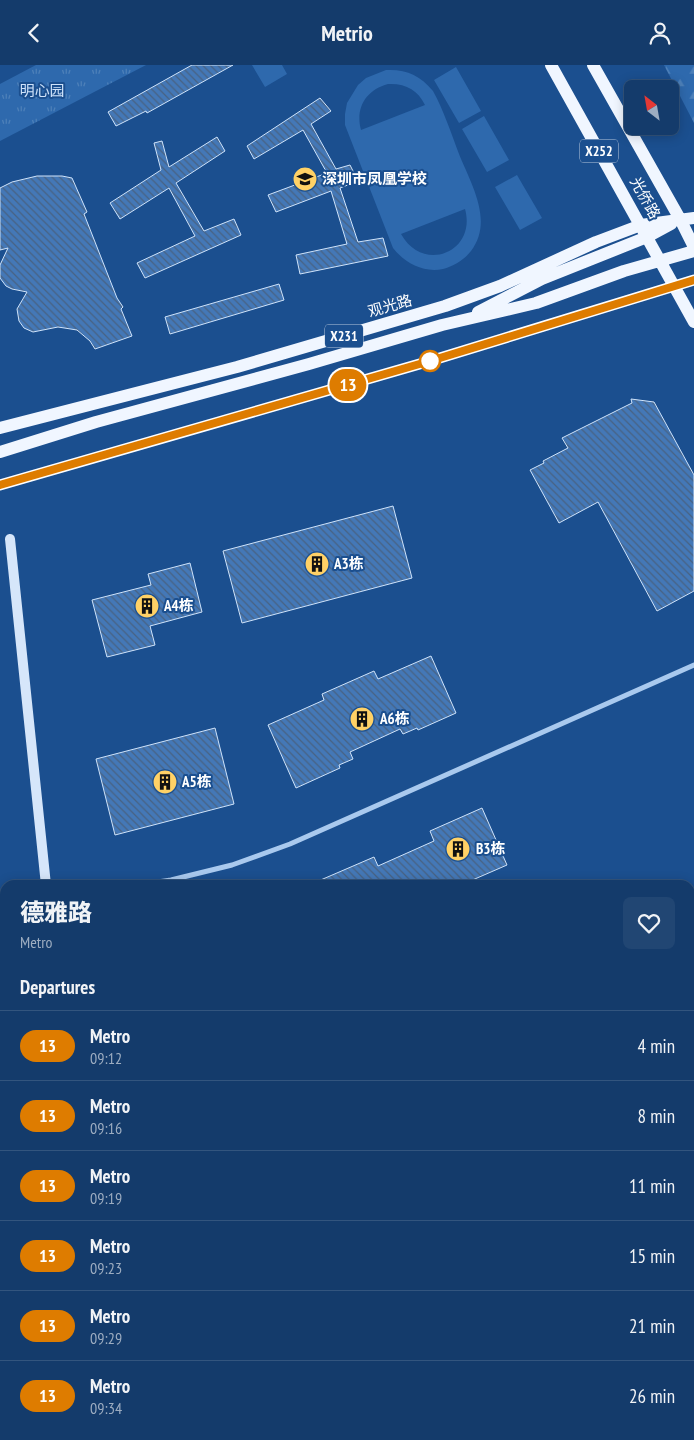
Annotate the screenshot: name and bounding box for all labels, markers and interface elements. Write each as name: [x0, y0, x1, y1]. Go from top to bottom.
icon: back: [20, 19, 48, 47]
text: Metrio: [321, 19, 373, 47]
icon: person: [646, 19, 674, 47]
north arrow: [624, 80, 679, 135]
map controls: [624, 80, 679, 135]
park label: 明心园: [19, 81, 65, 100]
road number: X252: [580, 139, 618, 163]
school or university icon: 深圳市凤凰学校: [292, 166, 318, 192]
place label: 深圳市凤凰学校: [322, 169, 427, 188]
street label: 光侨路: [626, 173, 665, 222]
street label: 观光路: [366, 290, 414, 321]
road number: X231: [325, 325, 363, 347]
unlabelled marker: [419, 350, 441, 372]
line badge: 13: [326, 369, 370, 401]
text: 13: [339, 373, 357, 396]
building icon: A3栋: [304, 551, 330, 577]
place label: A3栋: [333, 554, 364, 573]
building icon: A4栋: [134, 593, 160, 619]
place label: A4栋: [163, 596, 194, 615]
building icon: A6栋: [349, 706, 375, 732]
place label: A6栋: [379, 709, 410, 728]
building icon: A5栋: [152, 769, 178, 795]
place label: A5栋: [181, 772, 212, 791]
building icon: B3栋: [445, 836, 471, 862]
place label: B3栋: [476, 839, 506, 858]
text: 德雅路: [20, 897, 92, 928]
button: heart: [623, 897, 675, 949]
text: Metro: [20, 932, 53, 952]
text: Departures: [20, 975, 95, 999]
text: Metro: [90, 1024, 130, 1048]
text: 13: [39, 1034, 56, 1057]
text: 4 min: [638, 1034, 675, 1058]
text: 09:12: [90, 1048, 122, 1068]
text: Metro: [90, 1094, 130, 1118]
text: 13: [39, 1104, 56, 1127]
text: 8 min: [638, 1104, 675, 1128]
text: 09:16: [90, 1118, 122, 1138]
text: Metro: [90, 1164, 130, 1188]
text: 13: [39, 1174, 56, 1197]
text: 11 min: [629, 1174, 675, 1198]
text: 09:19: [90, 1188, 122, 1208]
text: Metro: [90, 1234, 130, 1258]
text: 13: [39, 1244, 56, 1267]
text: 15 min: [629, 1244, 675, 1268]
text: 09:23: [90, 1258, 122, 1278]
text: Metro: [90, 1304, 130, 1328]
text: 13: [39, 1314, 56, 1337]
text: 21 min: [629, 1314, 675, 1338]
text: 09:29: [90, 1328, 122, 1348]
text: Metro: [90, 1374, 130, 1398]
text: 13: [39, 1384, 56, 1407]
text: 26 min: [629, 1384, 675, 1408]
text: 09:34: [90, 1398, 122, 1418]

